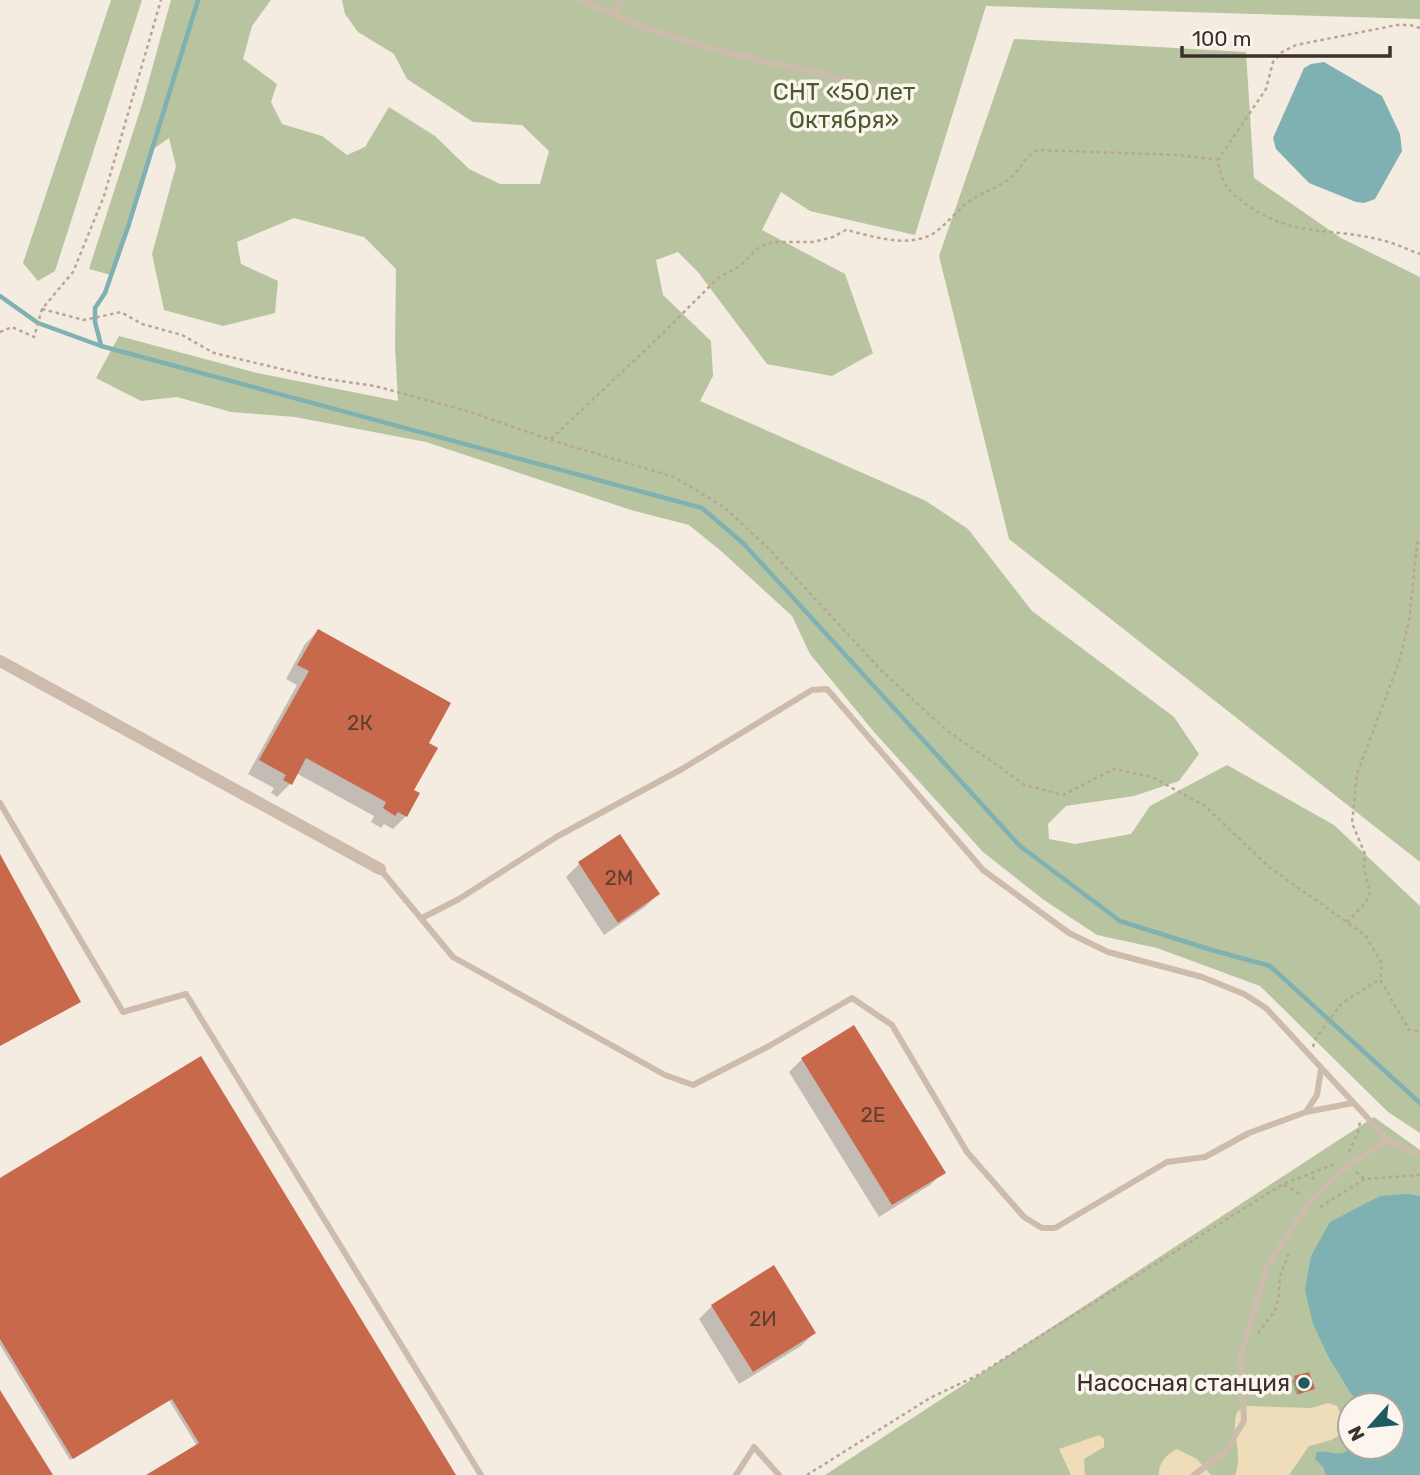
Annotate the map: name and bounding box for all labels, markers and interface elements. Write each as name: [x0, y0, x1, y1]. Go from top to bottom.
scale bar: [1182, 14, 1390, 58]
text: 100 m: [1192, 26, 1251, 51]
park label: СНТ «50 лет Октября»: [773, 78, 915, 134]
house number: 2К: [347, 710, 373, 735]
house number: 2М: [604, 865, 634, 890]
house number: 2Е: [860, 1102, 886, 1127]
house number: 2И: [749, 1306, 777, 1331]
place label: Насосная станция: [1077, 1369, 1290, 1397]
marker: Насосная станция: [1296, 1375, 1312, 1391]
north arrow: [1336, 1391, 1406, 1461]
text: N: [1343, 1422, 1370, 1445]

